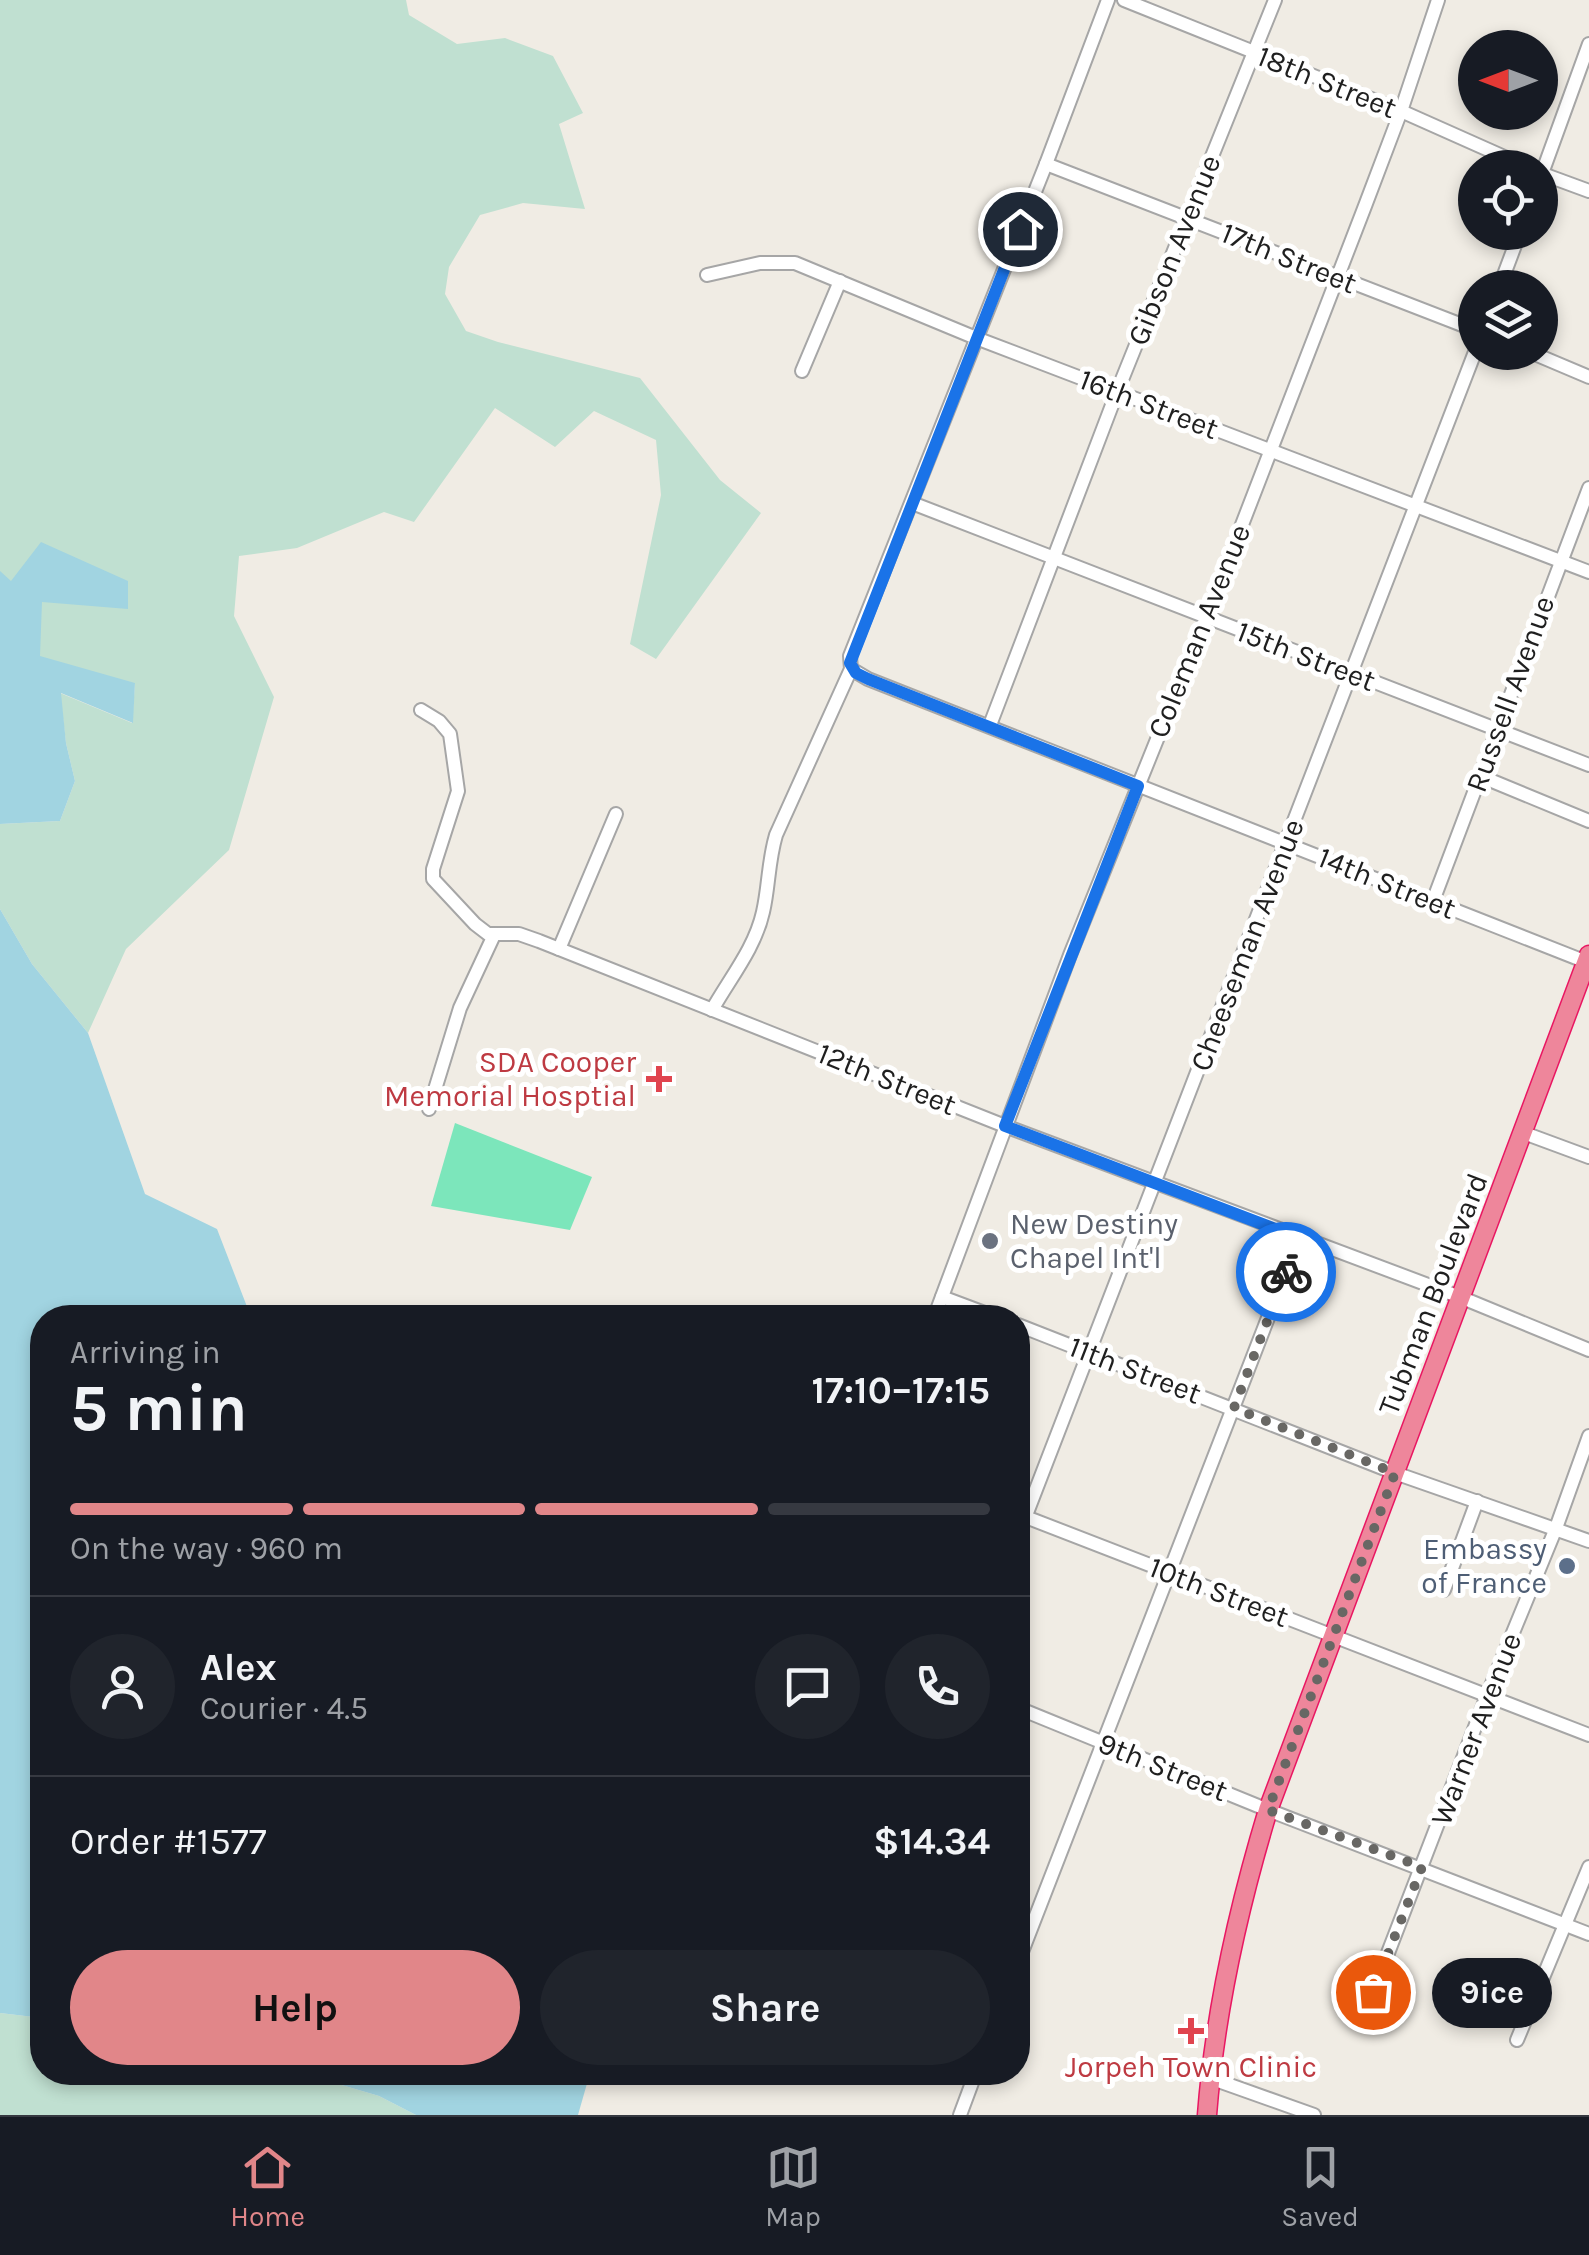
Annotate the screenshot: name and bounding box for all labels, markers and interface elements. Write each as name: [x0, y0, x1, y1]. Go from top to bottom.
north arrow: [1458, 30, 1558, 130]
map controls: [1458, 30, 1558, 370]
street label: 18th Street: [1252, 38, 1402, 126]
street label: Gibson Avenue: [1119, 150, 1229, 350]
button: locate: [1458, 150, 1558, 250]
pin: [978, 187, 1063, 272]
icon: home: [993, 202, 1048, 257]
street label: 17th Street: [1216, 215, 1362, 301]
button: layers: [1458, 270, 1558, 370]
street label: 16th Street: [1074, 361, 1224, 447]
street label: Coleman Avenue: [1140, 519, 1258, 743]
street label: Russell Avenue: [1458, 591, 1562, 797]
street label: 15th Street: [1232, 613, 1380, 699]
street label: Cheeseman Avenue: [1182, 814, 1312, 1076]
street label: 14th Street: [1313, 839, 1461, 927]
street label: 12th Street: [812, 1035, 962, 1123]
place label: SDA Cooper Memorial Hosptial: [384, 1044, 636, 1114]
marker: SDA Cooper Memorial Hosptial: [646, 1066, 672, 1092]
street label: Tubman Boulevard: [1370, 1168, 1496, 1420]
place label: New Destiny Chapel Int'l: [1010, 1206, 1178, 1276]
courier: [1236, 1222, 1336, 1322]
marker: New Destiny Chapel Int'l: [979, 1230, 1001, 1252]
icon: bike: [1259, 1245, 1314, 1300]
street label: 11th Street: [1064, 1328, 1206, 1412]
text: Arriving in: [70, 1334, 221, 1371]
text: 17:10–17:15: [811, 1368, 990, 1413]
text: 5 min: [70, 1370, 248, 1446]
text: On the way · 960 m: [70, 1530, 343, 1567]
place label: Embassy of France: [1421, 1531, 1547, 1601]
street label: 10th Street: [1144, 1549, 1294, 1635]
marker: Embassy of France: [1556, 1555, 1578, 1577]
street label: Warner Avenue: [1423, 1628, 1529, 1830]
button: person: [70, 1634, 175, 1739]
button: chat: [755, 1634, 860, 1739]
button: phone: [885, 1634, 990, 1739]
text: Alex: [200, 1645, 277, 1690]
text: Courier · 4.5: [200, 1690, 368, 1727]
street label: 9th Street: [1093, 1725, 1233, 1809]
text: Order #1577: [70, 1819, 267, 1864]
text: $14.34: [873, 1819, 990, 1864]
button: Help: [70, 1950, 520, 2065]
button: Share: [540, 1950, 990, 2065]
pin: [1331, 1950, 1416, 2035]
callout: 9ice: [1433, 1957, 1553, 2027]
icon: bag: [1346, 1965, 1401, 2020]
text: 9ice: [1460, 1974, 1524, 2011]
marker: Jorpeh Town Clinic: [1178, 2018, 1204, 2044]
place label: Jorpeh Town Clinic: [1065, 2049, 1317, 2085]
tab: Home: [230, 2140, 305, 2233]
tab: Map: [765, 2140, 821, 2233]
tab: Saved: [1281, 2140, 1359, 2233]

